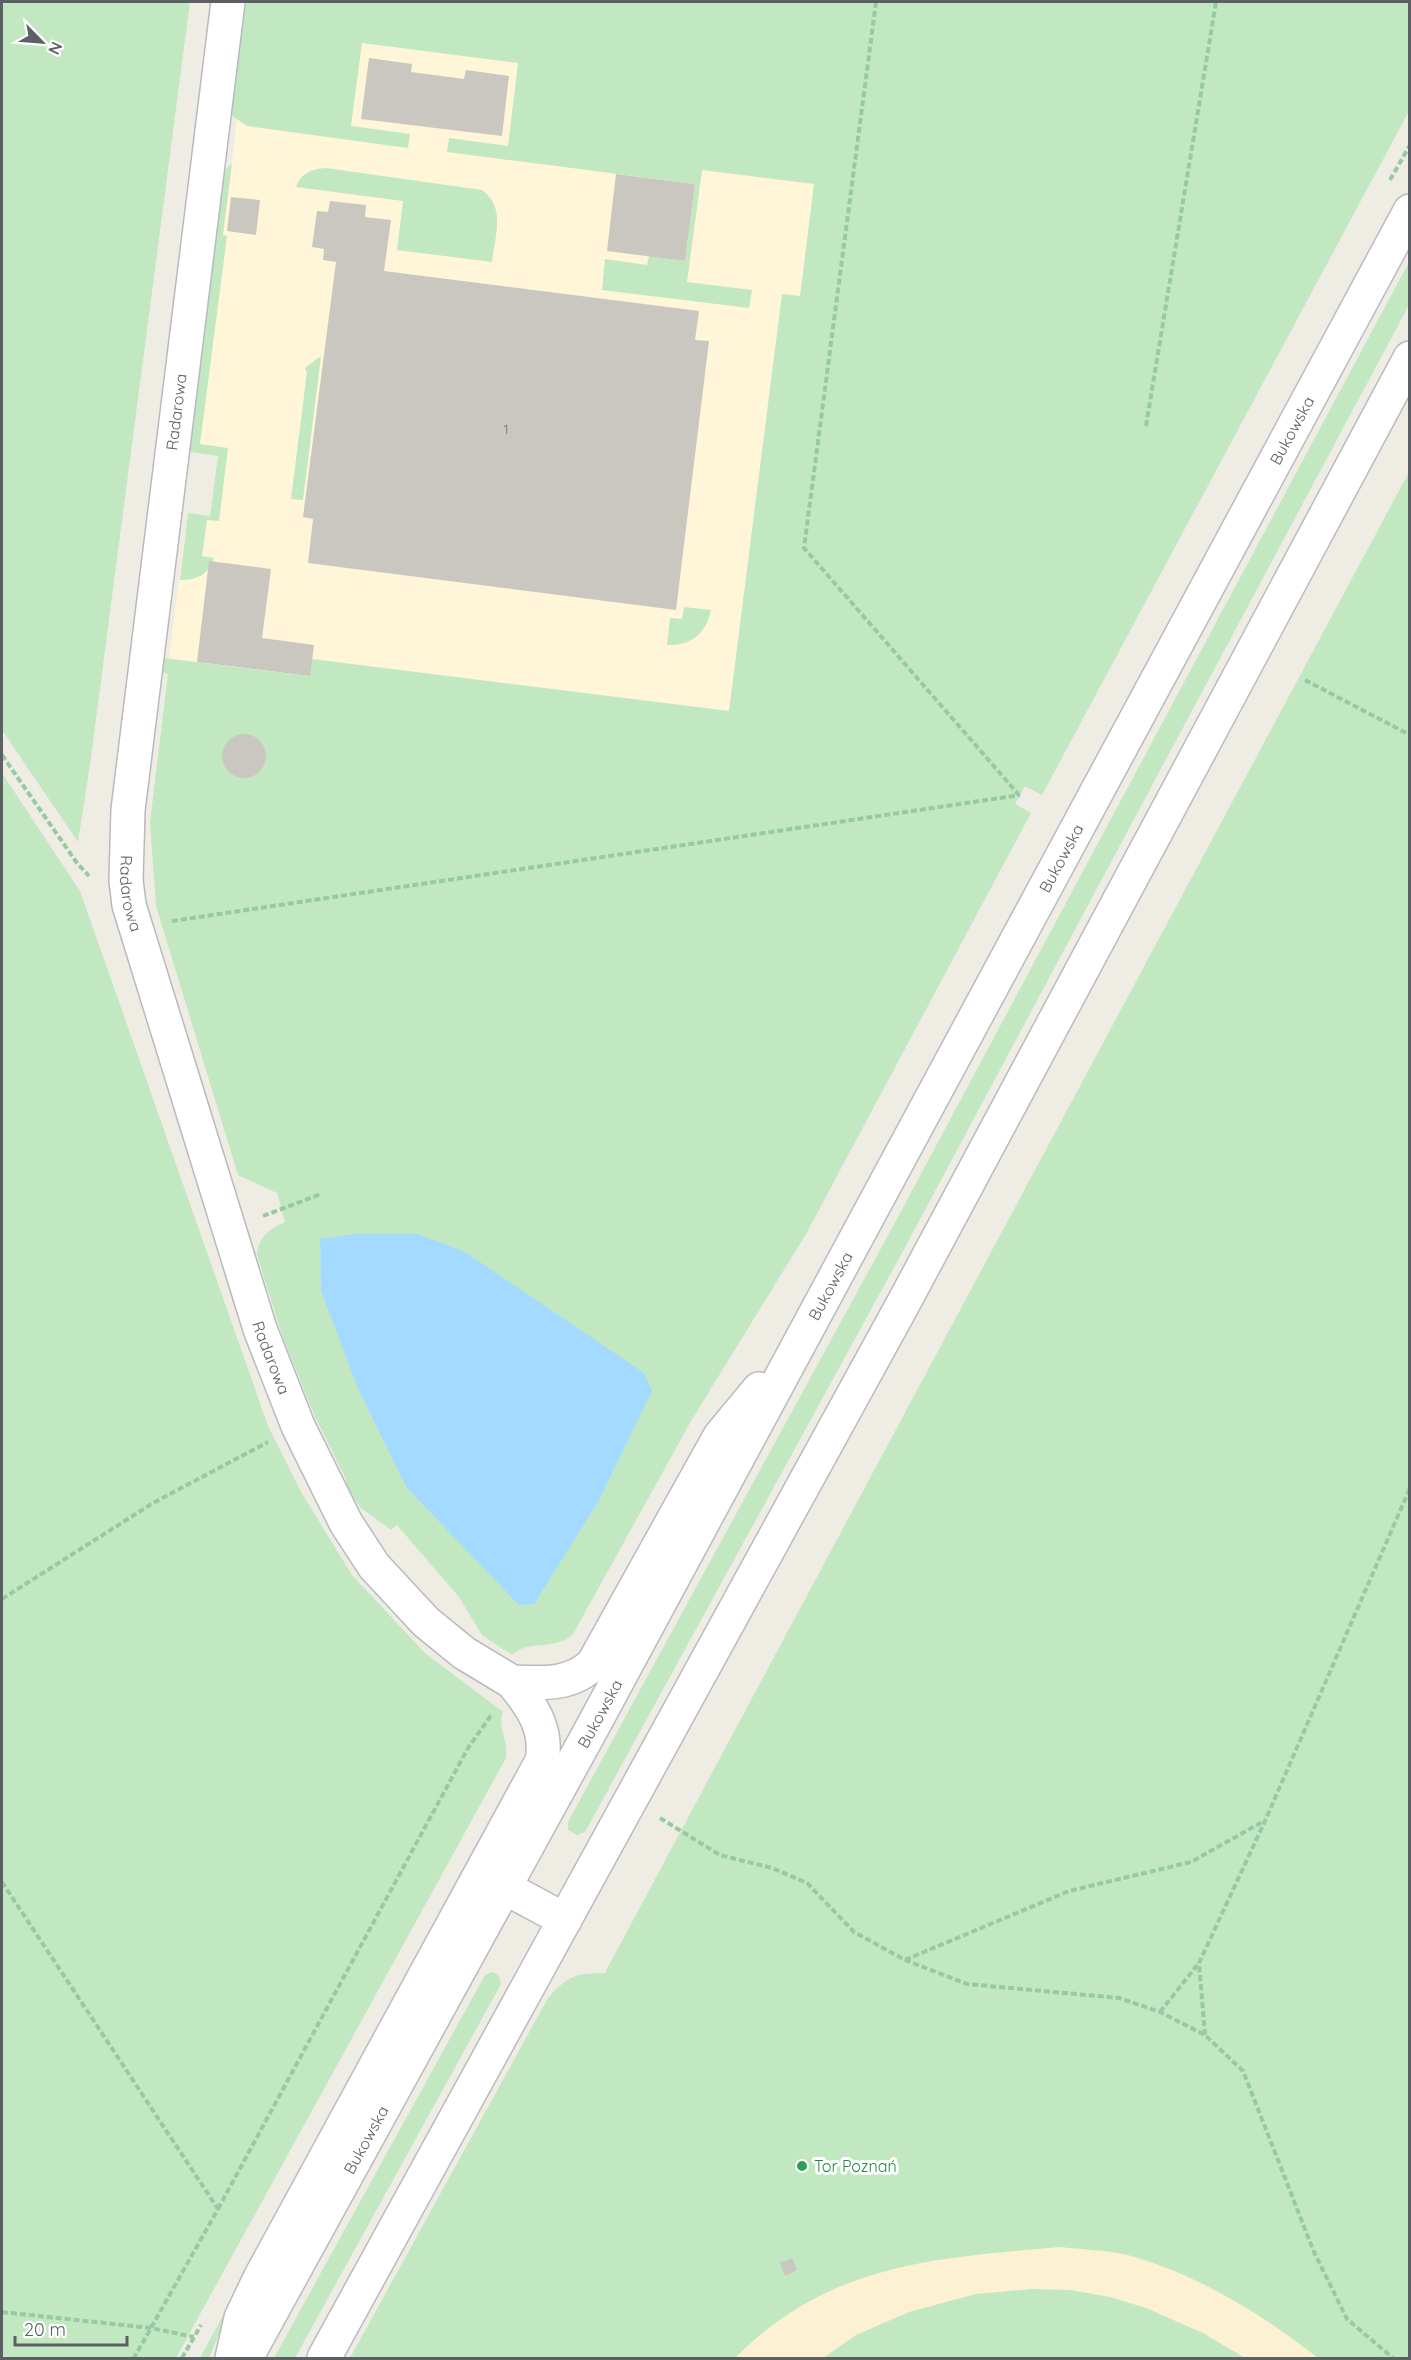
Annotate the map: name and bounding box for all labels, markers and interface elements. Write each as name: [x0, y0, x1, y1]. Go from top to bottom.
north arrow: [12, 12, 72, 72]
text: N: [44, 39, 67, 58]
street label: Radarowa: [161, 372, 191, 452]
street label: Bukowska: [1265, 393, 1318, 468]
house number: 1: [503, 420, 509, 438]
street label: Bukowska: [1034, 820, 1088, 896]
street label: Radarowa: [116, 855, 147, 934]
street label: Bukowska: [804, 1248, 857, 1324]
street label: Radarowa: [248, 1319, 295, 1397]
street label: Bukowska: [573, 1676, 626, 1751]
street label: Bukowska: [339, 2102, 393, 2177]
place label: Tor Poznań: [814, 2156, 897, 2176]
marker: Tor Poznań: [795, 2159, 809, 2173]
scale bar: [15, 2309, 128, 2347]
text: 20 m: [24, 2318, 66, 2341]

